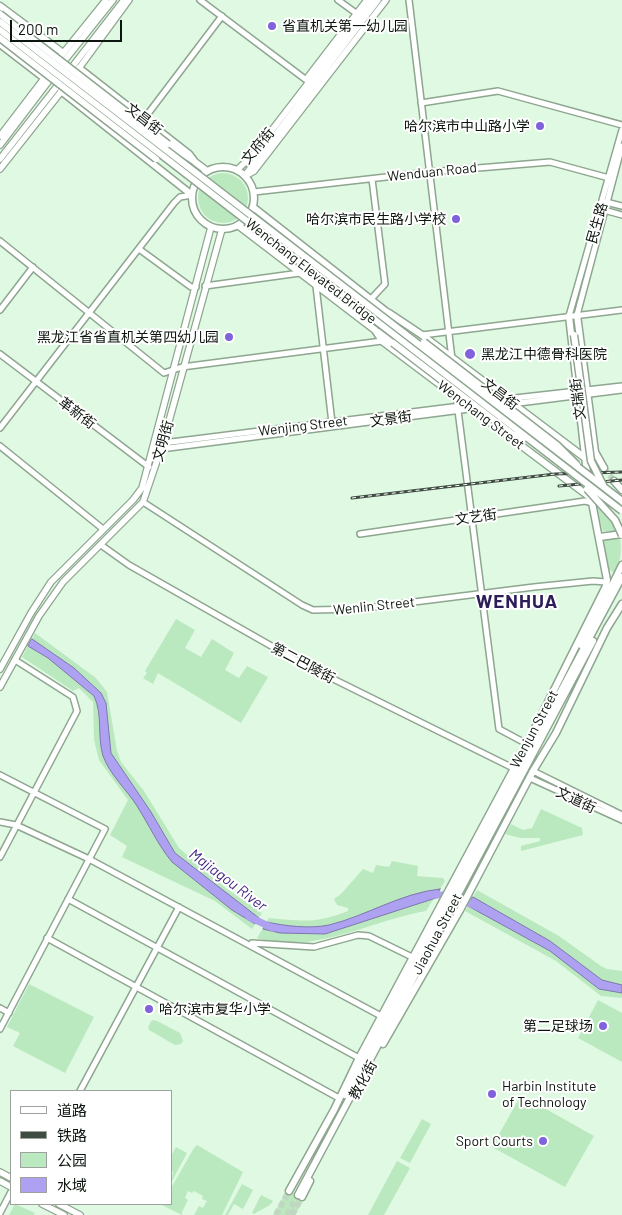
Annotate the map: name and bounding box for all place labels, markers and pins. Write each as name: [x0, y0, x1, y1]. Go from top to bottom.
place label: 省直机关第一幼儿园: [282, 18, 408, 34]
marker: 省直机关第一幼儿园: [266, 20, 278, 32]
place label: 哈尔滨市中山路小学: [404, 118, 530, 134]
marker: 哈尔滨市中山路小学: [534, 120, 546, 132]
place label: 哈尔滨市民生路小学校: [306, 211, 446, 227]
marker: 哈尔滨市民生路小学校: [450, 213, 462, 225]
place label: 黑龙江省省直机关第四幼儿园: [37, 329, 219, 345]
marker: 黑龙江省省直机关第四幼儿园: [223, 331, 235, 343]
place label: 黑龙江中德骨科医院: [481, 346, 607, 362]
marker: 黑龙江中德骨科医院: [463, 347, 477, 361]
place label: 哈尔滨市复华小学: [159, 1001, 271, 1017]
marker: 哈尔滨市复华小学: [143, 1003, 155, 1015]
place label: 第二足球场: [523, 1018, 593, 1034]
marker: 第二足球场: [597, 1020, 609, 1032]
place label: Harbin Institute of Technology: [502, 1078, 596, 1110]
marker: Harbin Institute of Technology: [486, 1088, 498, 1100]
place label: Sport Courts: [456, 1133, 533, 1149]
marker: Sport Courts: [537, 1135, 549, 1147]

